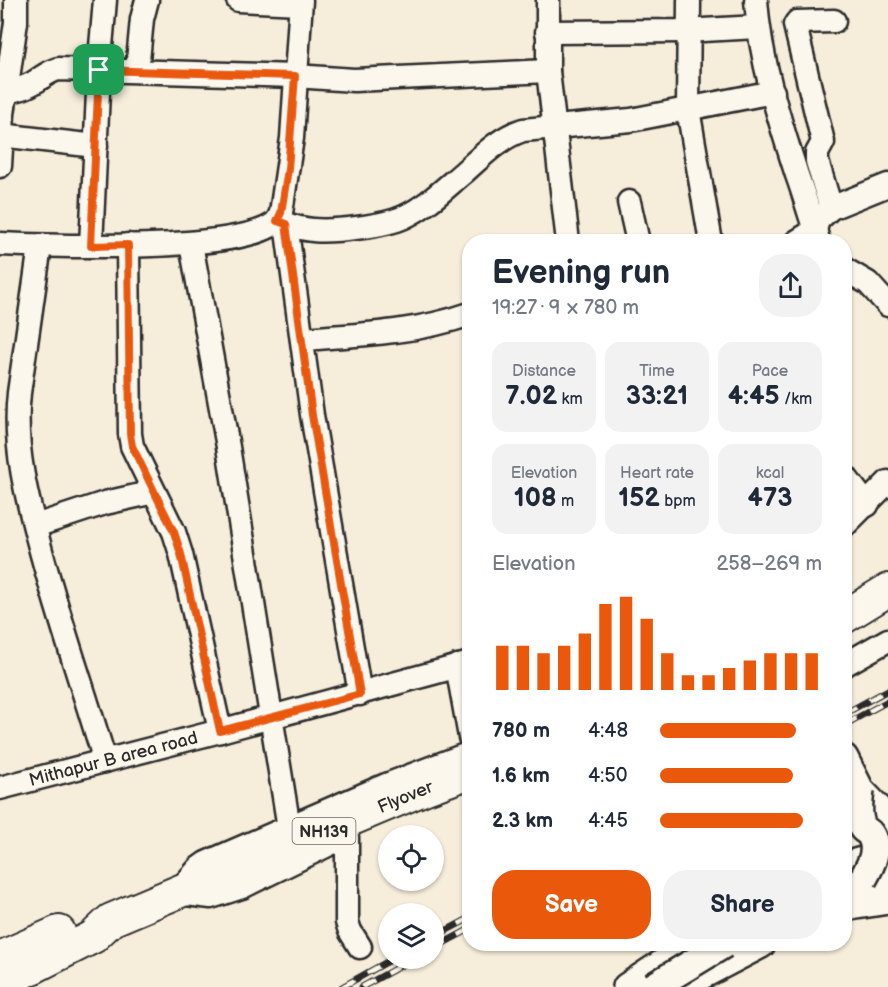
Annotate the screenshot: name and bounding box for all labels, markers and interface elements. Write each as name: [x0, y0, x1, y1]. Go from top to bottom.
pin: [73, 44, 124, 95]
icon: arrive: [82, 53, 115, 86]
text: Evening run: [492, 253, 670, 293]
button: share: [759, 254, 822, 317]
text: 19:27 · 9 × 780 m: [492, 296, 639, 320]
text: Distance: [512, 362, 576, 381]
text: Time: [639, 362, 675, 381]
text: Pace: [752, 362, 788, 381]
text: 7.02: [505, 381, 557, 412]
text: 33:21: [626, 381, 688, 412]
text: 4:45: [728, 381, 780, 412]
text: km: [557, 390, 583, 409]
text: /km: [780, 390, 812, 409]
text: Elevation: [511, 464, 577, 483]
text: Heart rate: [620, 464, 694, 483]
text: kcal: [756, 464, 784, 483]
text: 108: [514, 483, 557, 514]
text: 152: [618, 483, 660, 514]
text: 473: [748, 483, 792, 514]
text: m: [557, 492, 574, 511]
text: bpm: [660, 492, 696, 511]
text: Elevation: [492, 552, 575, 576]
text: 258–269 m: [716, 552, 822, 576]
text: 780 m: [492, 719, 550, 743]
text: 4:48: [588, 719, 628, 743]
street label: Mithapur B area road: [27, 727, 200, 791]
text: 1.6 km: [492, 764, 550, 788]
text: 4:50: [588, 764, 627, 788]
street label: Flyover: [375, 776, 436, 818]
text: 2.3 km: [492, 809, 553, 833]
text: 4:45: [588, 809, 628, 833]
road number: NH139: [292, 818, 356, 844]
map controls: [378, 825, 444, 969]
button: locate: [378, 825, 444, 891]
button: Save: [492, 870, 651, 939]
button: Share: [663, 870, 822, 939]
button: layers: [378, 903, 444, 969]

